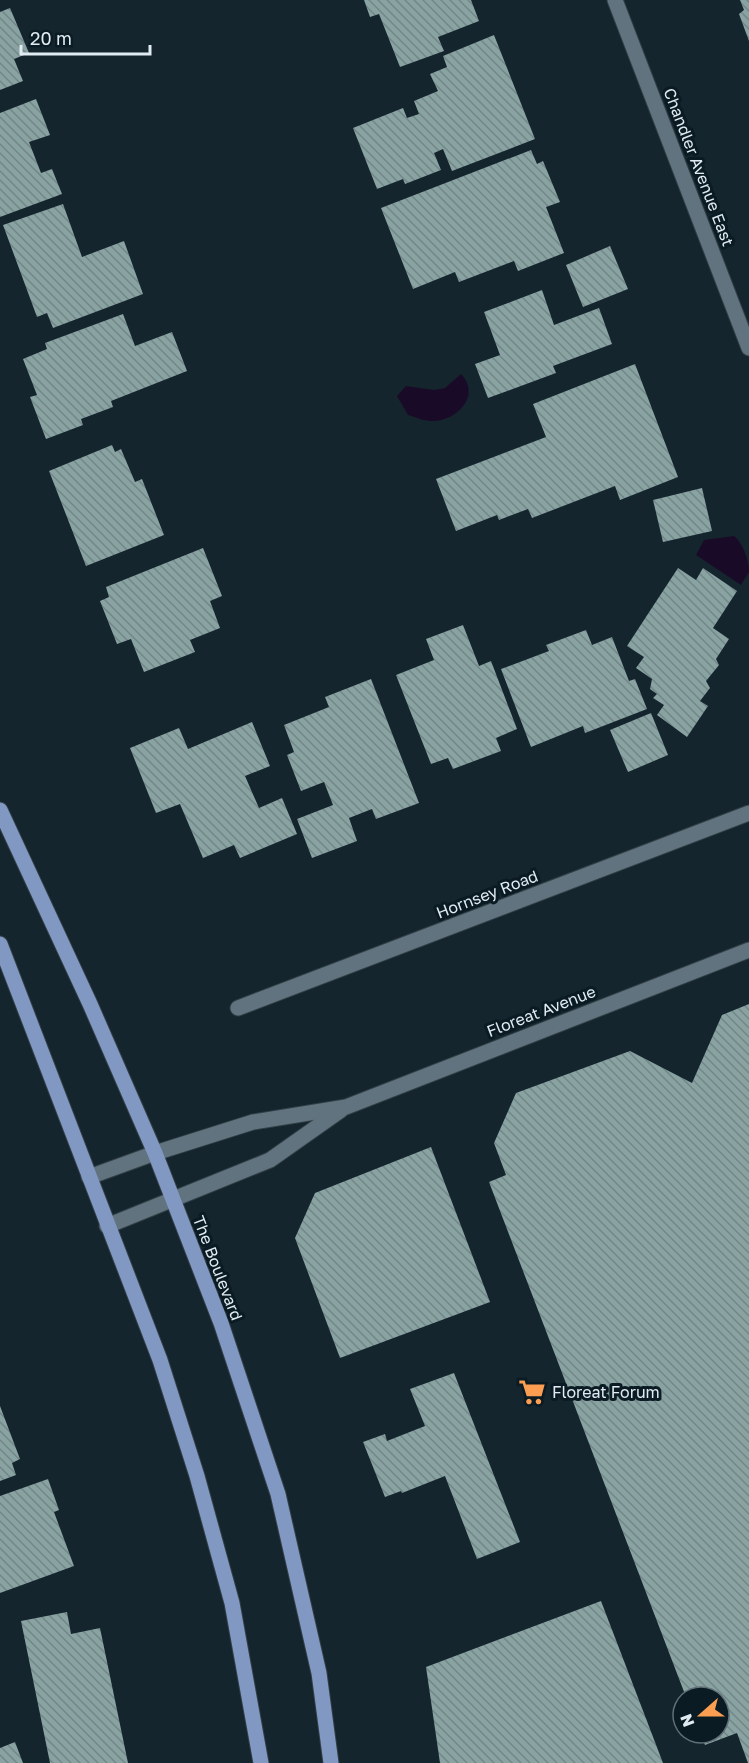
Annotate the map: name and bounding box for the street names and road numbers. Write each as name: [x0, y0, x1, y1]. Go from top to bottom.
street label: Chandler Avenue East: [660, 85, 738, 249]
street label: Hornsey Road: [433, 865, 541, 923]
street label: Floreat Avenue: [484, 981, 598, 1041]
street label: The Boulevard: [189, 1213, 247, 1323]

